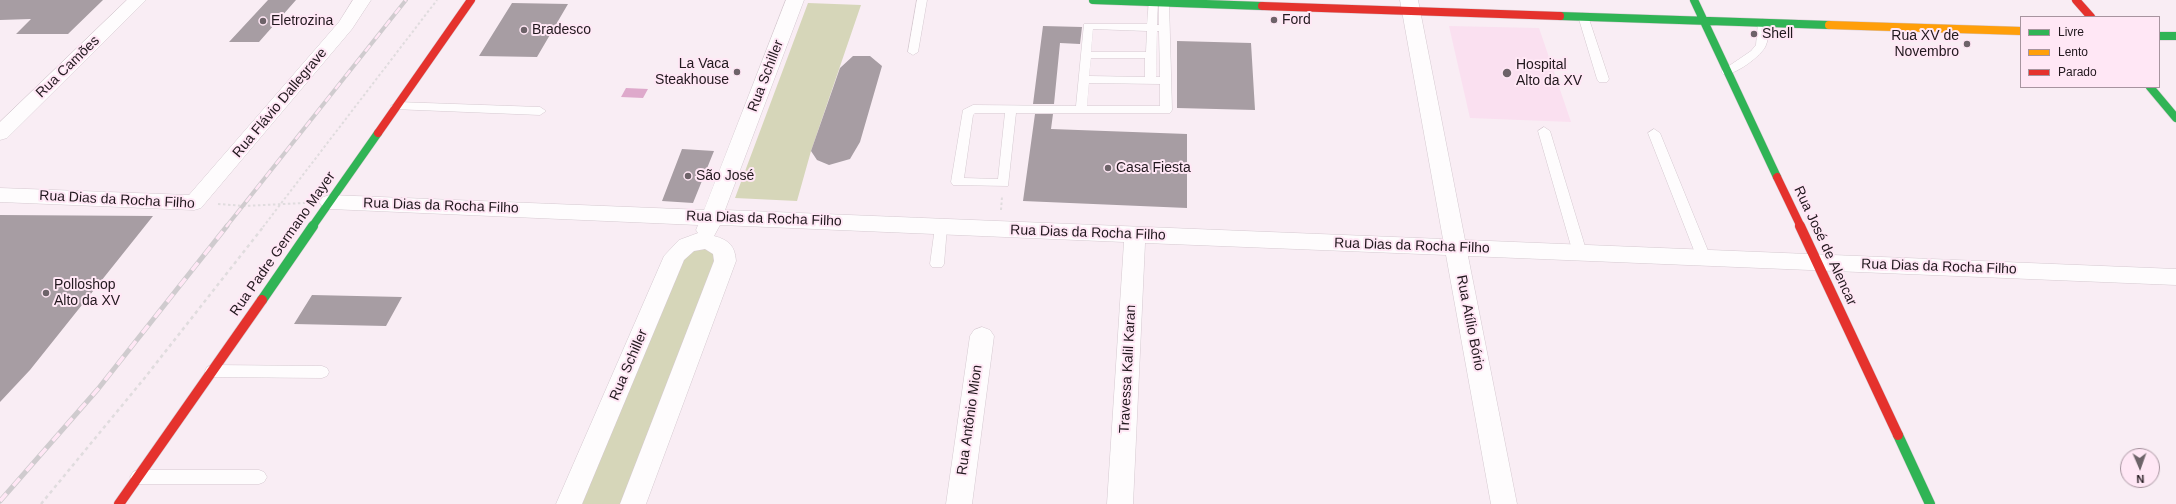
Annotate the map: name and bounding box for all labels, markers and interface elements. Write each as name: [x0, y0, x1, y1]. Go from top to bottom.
place label: Ford: [1282, 12, 1311, 28]
place label: Eletrozina: [271, 13, 333, 29]
marker: Ford: [1269, 15, 1279, 25]
marker: Eletrozina: [258, 16, 268, 26]
legend: [2020, 16, 2160, 88]
place label: Bradesco: [532, 22, 591, 38]
marker: Bradesco: [519, 25, 529, 35]
text: Livre: [2058, 25, 2084, 39]
place label: Shell: [1762, 26, 1793, 42]
place label: Rua XV de Novembro: [1891, 28, 1959, 60]
marker: Shell: [1749, 29, 1759, 39]
street label: Rua Camões: [33, 33, 103, 101]
street label: Rua Schiller: [745, 38, 787, 114]
marker: Rua XV de Novembro: [1962, 39, 1972, 49]
street label: Rua Flávio Dallegrave: [229, 45, 331, 161]
text: Lento: [2058, 45, 2088, 59]
place label: La Vaca Steakhouse: [655, 56, 729, 88]
place label: Hospital Alto da XV: [1516, 57, 1582, 90]
text: Parado: [2058, 65, 2097, 79]
marker: La Vaca Steakhouse: [732, 67, 742, 77]
marker: Hospital Alto da XV: [1501, 67, 1513, 79]
place label: Casa Fiesta: [1116, 160, 1191, 176]
marker: Casa Fiesta: [1103, 163, 1113, 173]
place label: São José: [696, 168, 754, 184]
street label: Rua Padre Germano Mayer: [227, 169, 339, 319]
marker: São José: [683, 171, 693, 181]
street label: Rua José de Alencar: [1790, 184, 1860, 308]
street label: Rua Dias da Rocha Filho: [39, 188, 195, 212]
street label: Rua Dias da Rocha Filho: [363, 195, 519, 217]
street label: Rua Dias da Rocha Filho: [686, 208, 842, 230]
street label: Rua Dias da Rocha Filho: [1010, 222, 1166, 244]
street label: Rua Dias da Rocha Filho: [1334, 235, 1490, 257]
street label: Rua Dias da Rocha Filho: [1861, 256, 2017, 278]
street label: Rua Atílio Bório: [1452, 274, 1488, 372]
place label: Polloshop Alto da XV: [54, 277, 120, 310]
marker: Polloshop Alto da XV: [41, 288, 51, 298]
street label: Travessa Kalil Karan: [1116, 304, 1140, 434]
street label: Rua Schiller: [607, 327, 651, 403]
street label: Rua Antônio Mion: [954, 364, 986, 476]
north arrow: [2120, 448, 2160, 488]
text: N: [2136, 473, 2145, 485]

